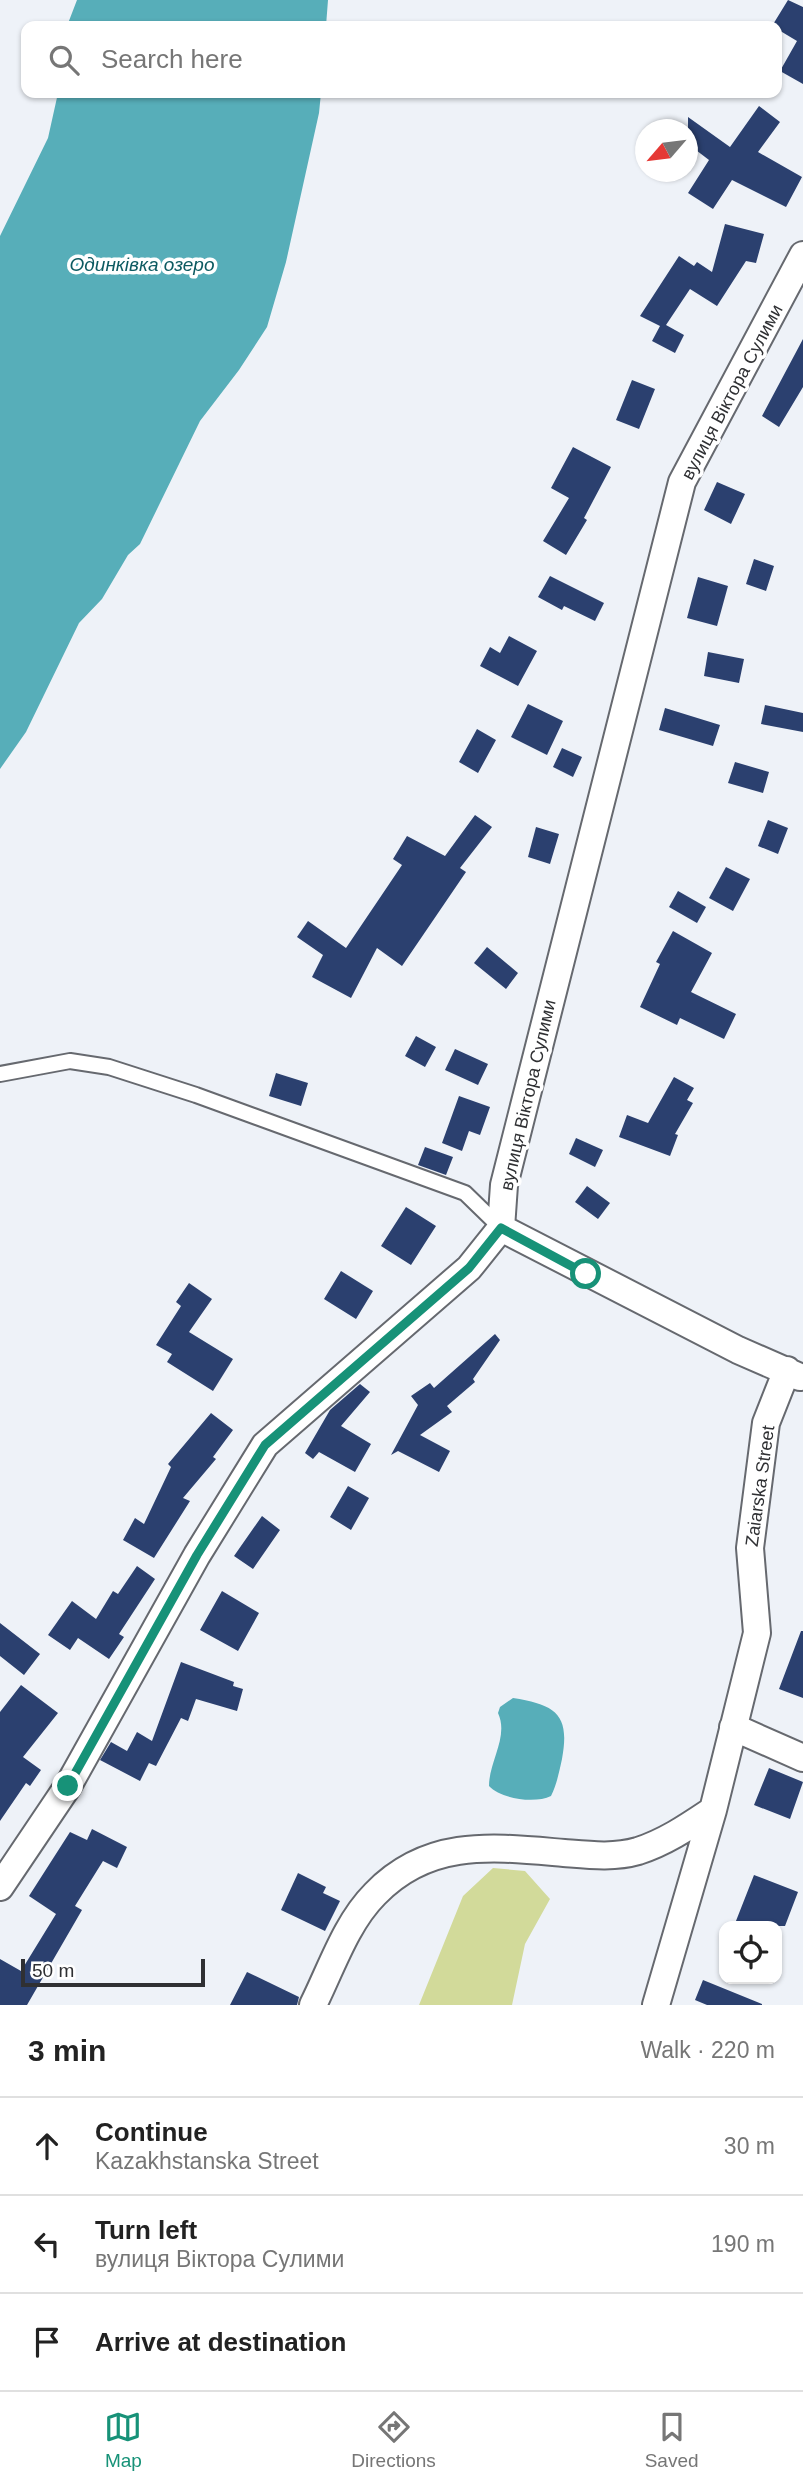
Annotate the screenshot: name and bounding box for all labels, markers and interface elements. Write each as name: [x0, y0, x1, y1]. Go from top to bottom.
search box: [21, 21, 782, 98]
icon: search: [45, 41, 83, 79]
text: Search here: [101, 44, 243, 74]
north arrow: [635, 119, 698, 182]
water label: Одинківка озеро: [70, 254, 214, 275]
street label: вулиця Віктора Сулими: [677, 301, 787, 483]
street label: вулиця Віктора Сулими: [496, 998, 560, 1192]
route start: [570, 1258, 601, 1289]
street label: Zaiarska Street: [742, 1424, 778, 1548]
route end: [52, 1770, 83, 1801]
map controls: [719, 1921, 782, 1984]
button: locate: [719, 1921, 782, 1984]
scale bar: [21, 1956, 205, 1988]
text: 50 m: [32, 1960, 74, 1981]
text: 3 min: [28, 2034, 106, 2067]
text: Walk · 220 m: [640, 2037, 775, 2063]
text: Continue: [95, 2117, 208, 2147]
icon: ahead: [28, 2127, 66, 2165]
text: 30 m: [724, 2133, 775, 2159]
text: Kazakhstanska Street: [95, 2148, 319, 2174]
text: Turn left: [95, 2215, 197, 2245]
icon: left: [28, 2225, 66, 2263]
text: 190 m: [711, 2231, 775, 2257]
text: вулиця Віктора Сулими: [95, 2246, 344, 2272]
icon: arrive: [28, 2323, 66, 2361]
text: Arrive at destination: [95, 2327, 346, 2357]
tab: Map: [104, 2408, 142, 2472]
tab: Directions: [351, 2408, 436, 2472]
tab: Saved: [645, 2408, 699, 2472]

